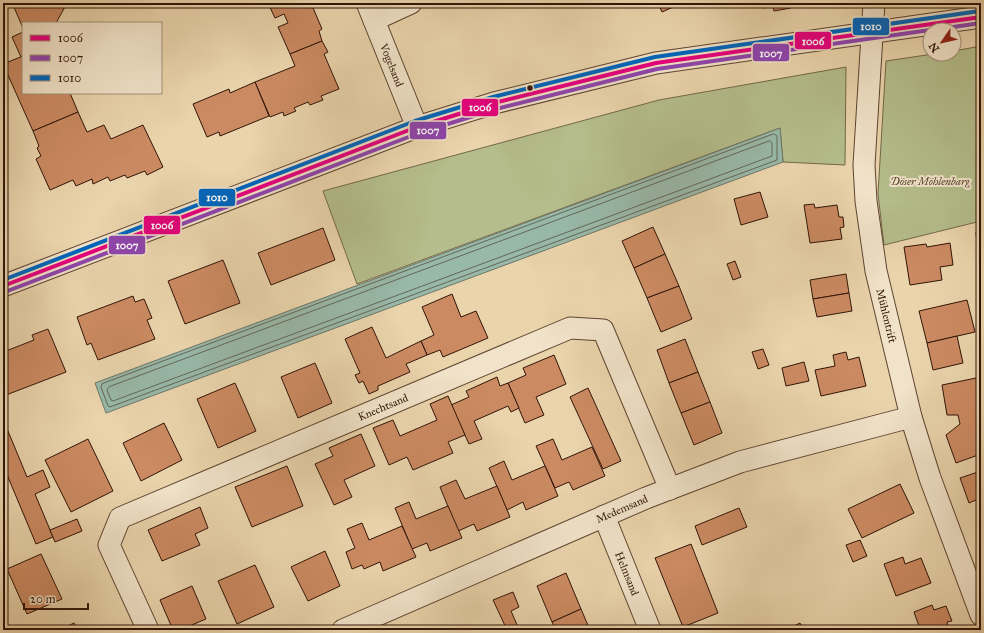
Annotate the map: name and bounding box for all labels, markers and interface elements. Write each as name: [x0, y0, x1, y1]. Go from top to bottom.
line badge: 1010: [852, 17, 890, 36]
text: 1010: [860, 20, 882, 33]
legend: [22, 22, 162, 94]
north arrow: [922, 22, 962, 62]
text: 1006: [58, 31, 84, 45]
line badge: 1006: [794, 31, 832, 50]
text: 1006: [802, 35, 826, 48]
text: N: [926, 39, 942, 55]
street label: Vogelsand: [377, 41, 407, 89]
line badge: 1007: [752, 43, 790, 62]
text: 1007: [760, 47, 783, 60]
text: 1007: [58, 51, 83, 65]
text: 1010: [58, 71, 81, 85]
unlabelled marker: [525, 83, 535, 93]
line badge: 1006: [461, 98, 499, 117]
text: 1006: [469, 101, 493, 114]
line badge: 1007: [409, 121, 447, 140]
text: 1007: [417, 124, 440, 137]
park label: Döser Möhlenbarg: [890, 175, 971, 188]
line badge: 1010: [198, 188, 236, 207]
text: 1010: [206, 191, 228, 204]
line badge: 1006: [143, 215, 181, 235]
text: 1006: [151, 219, 175, 232]
line badge: 1007: [108, 235, 146, 255]
text: 1007: [116, 239, 139, 252]
street label: Mühlentrift: [874, 287, 900, 344]
street label: Knechtsand: [356, 391, 410, 423]
street label: Medemsand: [594, 491, 650, 526]
street label: Helmsand: [612, 550, 642, 598]
scale bar: [24, 585, 88, 611]
text: 20 m: [30, 592, 56, 606]

